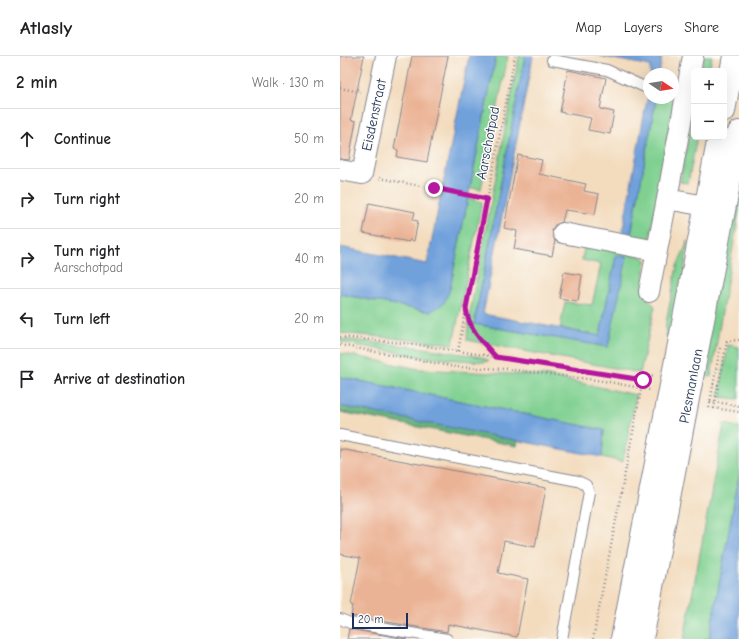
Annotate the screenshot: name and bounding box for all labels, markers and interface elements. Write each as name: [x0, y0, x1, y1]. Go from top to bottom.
text: Atlasly: [20, 17, 72, 39]
text: Map: [575, 19, 602, 36]
text: Layers: [624, 19, 662, 36]
text: Share: [684, 19, 719, 36]
north arrow: [643, 68, 679, 104]
map controls: [691, 68, 727, 140]
button: +: [691, 68, 727, 104]
text: 2 min: [16, 73, 57, 92]
text: Walk · 130 m: [252, 75, 324, 90]
street label: Eisdenstraat: [358, 76, 390, 153]
button: −: [691, 104, 727, 140]
street label: Aarschotpad: [473, 105, 503, 181]
icon: ahead: [16, 128, 38, 150]
text: Continue: [54, 130, 111, 148]
text: 50 m: [294, 131, 324, 146]
route end: [425, 179, 443, 197]
icon: right: [16, 188, 38, 210]
text: Turn right: [54, 190, 120, 208]
text: 20 m: [294, 191, 324, 206]
text: Turn right: [54, 242, 120, 260]
icon: right: [16, 248, 38, 270]
text: 40 m: [295, 251, 324, 266]
text: Aarschotpad: [54, 260, 123, 275]
icon: left: [16, 308, 38, 330]
text: Turn left: [54, 310, 110, 328]
text: 20 m: [294, 311, 324, 326]
street label: Plesmanlaan: [675, 347, 707, 425]
icon: arrive: [16, 368, 38, 390]
text: Arrive at destination: [54, 370, 185, 388]
route start: [634, 371, 652, 389]
scale bar: [352, 611, 408, 630]
text: 20 m: [358, 613, 383, 626]

